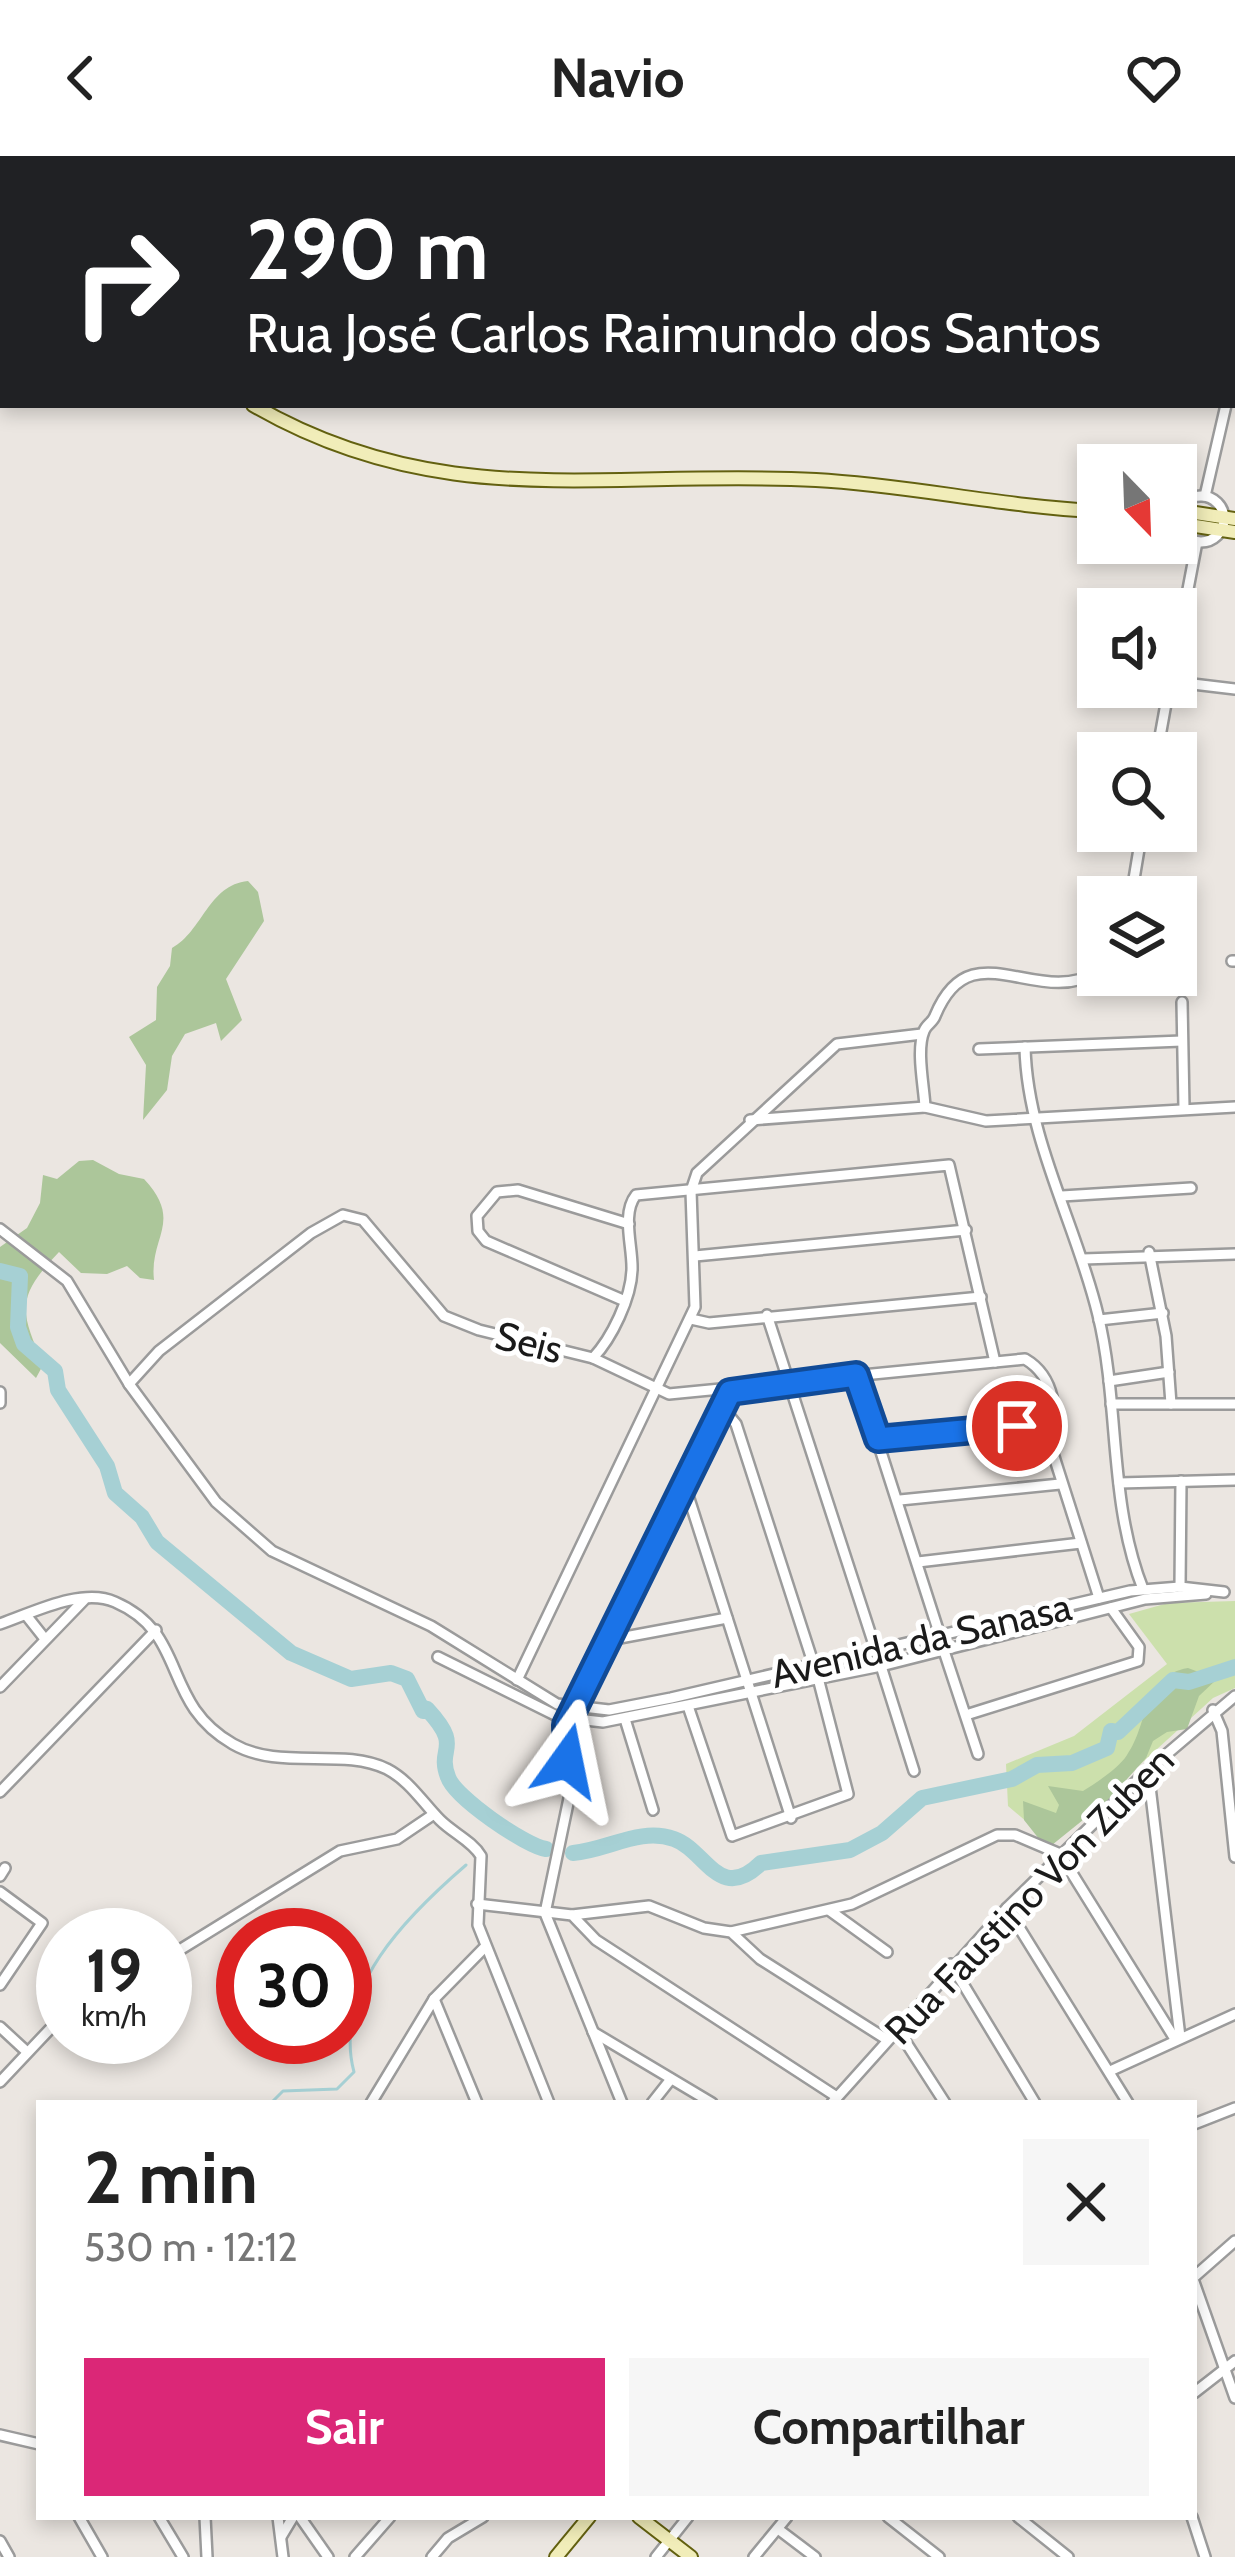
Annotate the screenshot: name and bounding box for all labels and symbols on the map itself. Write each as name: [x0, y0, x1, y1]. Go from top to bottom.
north arrow: [1077, 444, 1197, 564]
street label: Seis: [491, 1311, 567, 1373]
pin: [966, 1375, 1068, 1477]
street label: Avenida da Sanasa: [766, 1582, 1076, 1698]
position arrow: [504, 1698, 630, 1824]
street label: Rua Faustino Von Zuben: [874, 1736, 1184, 2054]
speed limit sign: 30: [216, 1908, 372, 2064]

